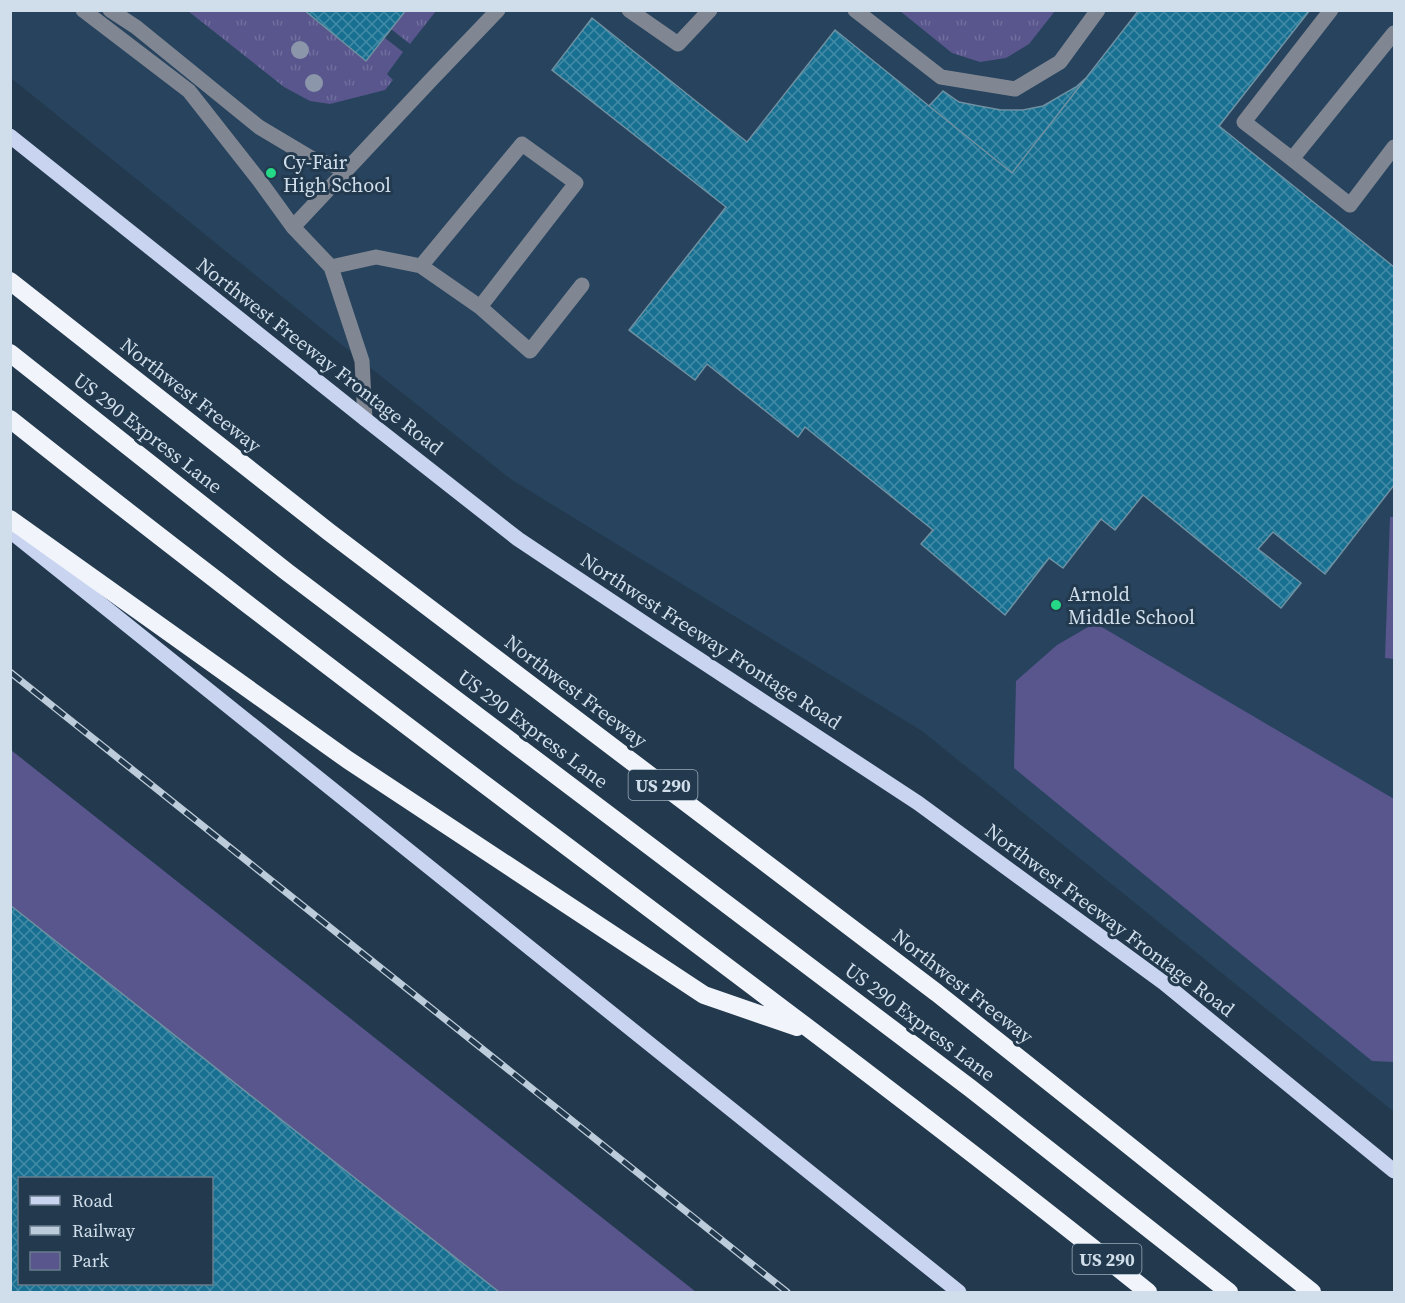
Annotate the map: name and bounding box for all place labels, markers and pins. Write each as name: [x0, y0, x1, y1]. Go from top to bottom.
place label: Cy-Fair High School: [283, 148, 391, 199]
marker: Cy-Fair High School: [264, 166, 278, 180]
place label: Arnold Middle School: [1068, 580, 1195, 631]
marker: Arnold Middle School: [1049, 598, 1063, 612]

